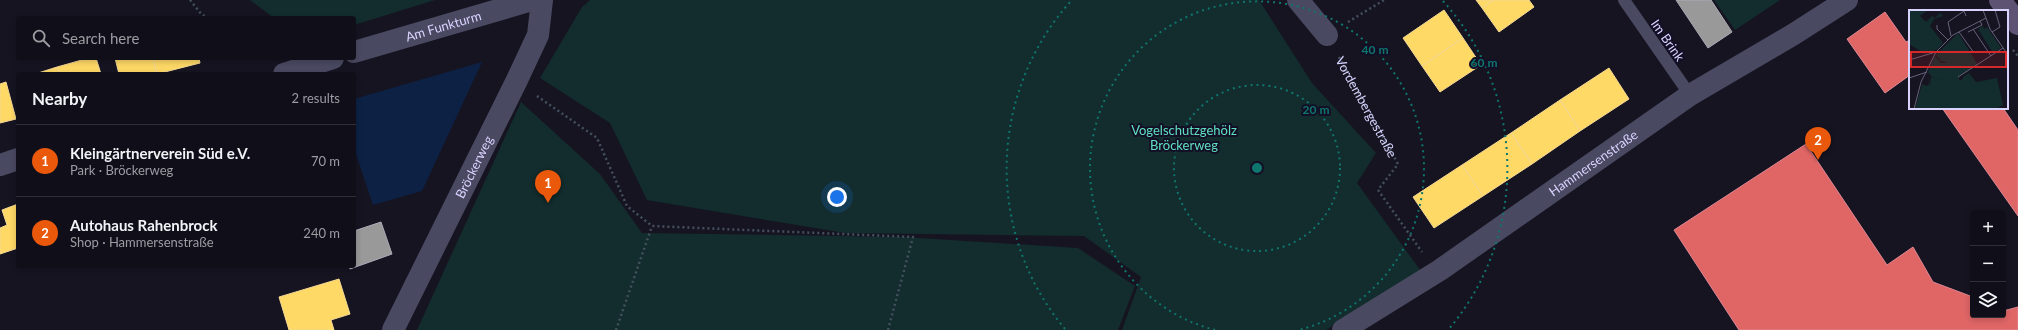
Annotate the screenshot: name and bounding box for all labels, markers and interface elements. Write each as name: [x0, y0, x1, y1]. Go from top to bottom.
street label: Am Funkturm: [404, 7, 483, 45]
inset map: [1909, 10, 2008, 109]
search box: [16, 16, 356, 60]
street label: Im Brink: [1648, 16, 1688, 64]
icon: search: [30, 27, 52, 49]
text: Search here: [62, 29, 139, 47]
text: 40 m: [1362, 42, 1388, 57]
street label: Vordembergestraße: [1332, 54, 1401, 160]
text: 60 m: [1471, 55, 1497, 70]
text: Nearby: [32, 88, 87, 109]
text: 2 results: [292, 90, 340, 106]
text: 20 m: [1303, 102, 1329, 117]
park label: Vogelschutzgehölz Bröckerweg: [1131, 122, 1237, 153]
street label: Hammersenstraße: [1546, 126, 1641, 199]
pin: 2: [1805, 127, 1831, 160]
street label: Bröckerweg: [452, 133, 496, 201]
text: Kleingärtnerverein Süd e.V.: [70, 144, 250, 162]
text: 1: [41, 153, 49, 169]
text: 70 m: [311, 153, 340, 169]
centre of rings: [1250, 161, 1264, 175]
text: Park · Bröckerweg: [70, 162, 173, 178]
pin: 1: [535, 170, 561, 203]
your location: [827, 187, 847, 207]
map controls: [1970, 210, 2006, 318]
button: +: [1970, 210, 2006, 246]
text: Autohaus Rahenbrock: [70, 216, 217, 234]
text: 2: [41, 225, 49, 241]
text: 240 m: [303, 225, 340, 241]
text: Shop · Hammersenstraße: [70, 234, 214, 250]
button: −: [1970, 246, 2006, 282]
button: layers: [1970, 282, 2006, 318]

